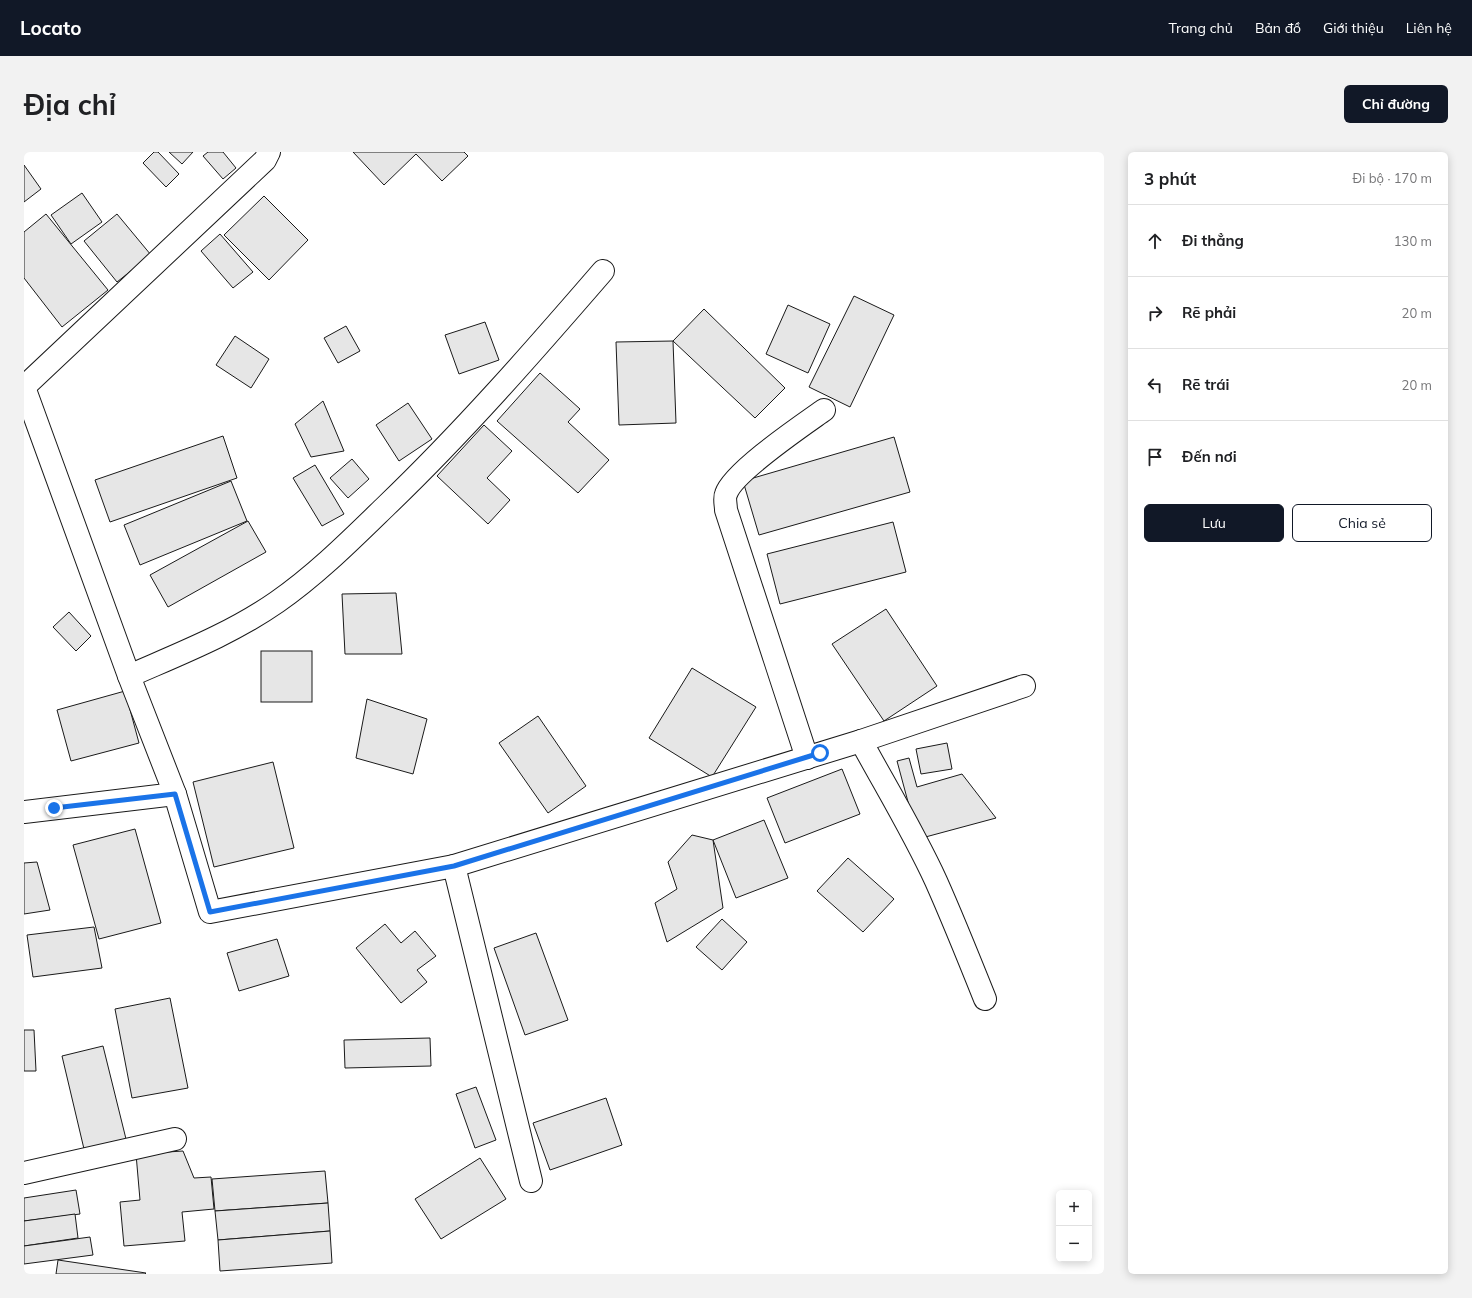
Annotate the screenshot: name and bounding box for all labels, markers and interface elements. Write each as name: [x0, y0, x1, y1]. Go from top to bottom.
text: Locato: [20, 16, 81, 40]
text: Trang chủ: [1169, 19, 1233, 37]
text: Bản đồ: [1255, 19, 1301, 37]
text: Giới thiệu: [1323, 19, 1384, 37]
text: Liên hệ: [1406, 19, 1452, 37]
button: Chỉ đường: [1344, 85, 1448, 123]
text: Địa chỉ: [24, 87, 116, 122]
text: 3 phút: [1144, 168, 1196, 189]
text: Đi bộ · 170 m: [1353, 170, 1432, 186]
icon: ahead: [1144, 230, 1166, 252]
text: Đi thẳng: [1182, 231, 1244, 250]
text: 130 m: [1394, 233, 1432, 249]
icon: right: [1144, 302, 1166, 324]
text: Rẽ phải: [1182, 303, 1236, 322]
text: 20 m: [1402, 305, 1432, 321]
icon: left: [1144, 374, 1166, 396]
text: Rẽ trái: [1182, 375, 1229, 394]
text: 20 m: [1402, 377, 1432, 393]
icon: arrive: [1144, 446, 1166, 468]
text: Đến nơi: [1182, 447, 1237, 466]
button: Lưu: [1144, 504, 1284, 542]
button: Chia sẻ: [1292, 504, 1432, 542]
route start: [811, 744, 829, 762]
route end: [45, 799, 63, 817]
map controls: [1056, 1190, 1092, 1262]
button: +: [1056, 1190, 1092, 1226]
button: −: [1056, 1226, 1092, 1262]

